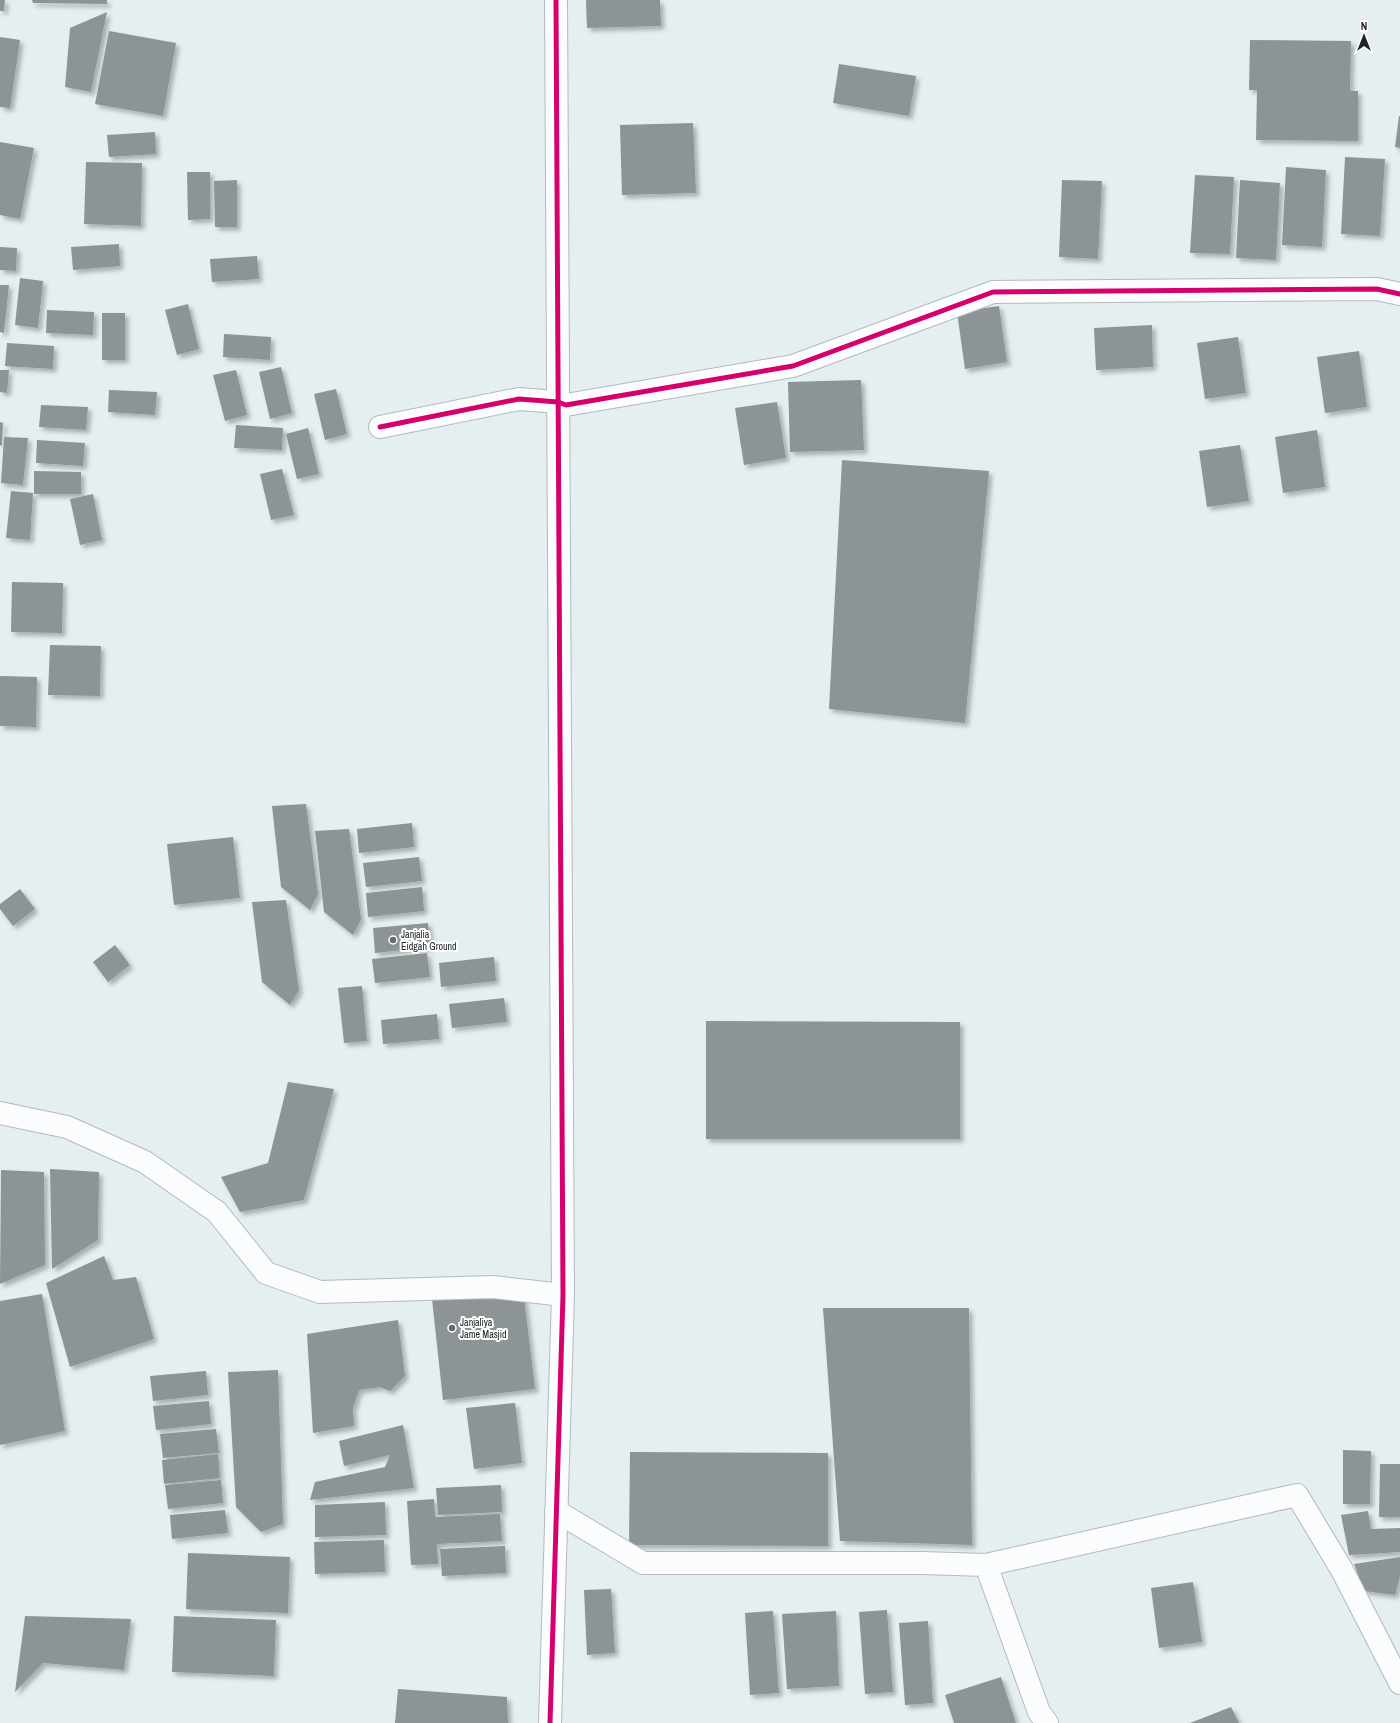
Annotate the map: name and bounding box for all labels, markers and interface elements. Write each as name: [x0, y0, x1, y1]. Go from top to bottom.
north arrow: [1344, 16, 1384, 56]
text: N: [1361, 19, 1367, 33]
place label: Janjalia Eidgah Ground: [401, 928, 457, 953]
marker: Janjalia Eidgah Ground: [388, 935, 398, 945]
place label: Janjaliya Jame Masjid: [460, 1316, 506, 1341]
marker: Janjaliya Jame Masjid: [447, 1323, 457, 1333]

